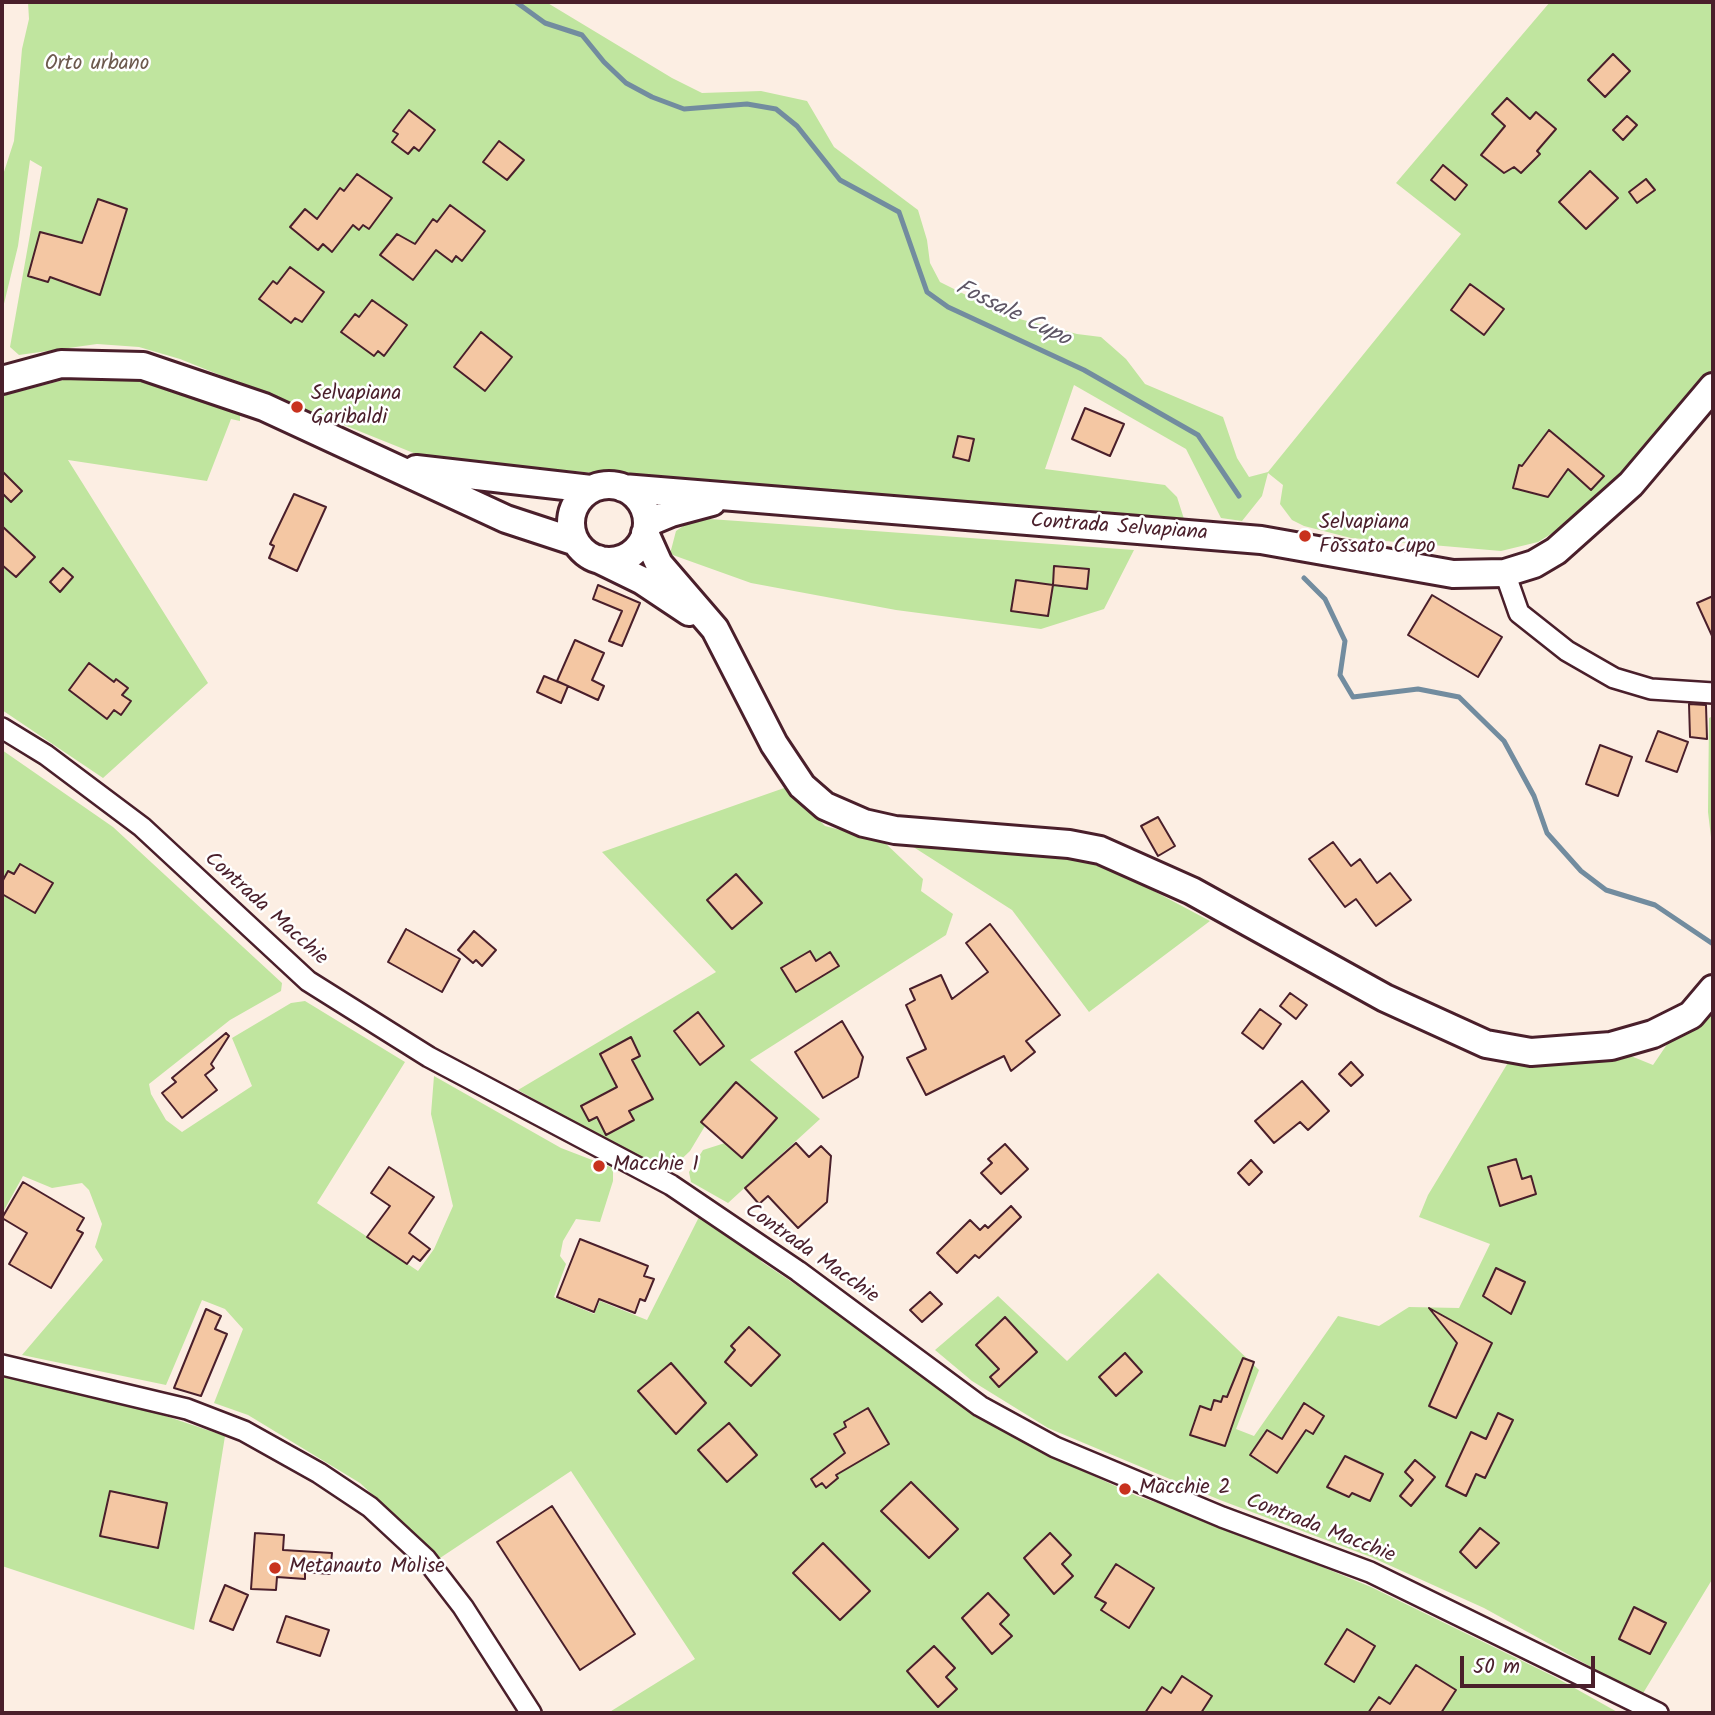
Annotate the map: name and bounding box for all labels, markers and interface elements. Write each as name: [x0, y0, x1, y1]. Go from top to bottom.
park label: Orto urbano: [45, 52, 149, 78]
water label: Fossale Cupo: [950, 275, 1074, 355]
place label: Selvapiana Garibaldi: [311, 382, 401, 432]
marker: Selvapiana Garibaldi: [289, 399, 305, 415]
street label: Contrada Selvapiana: [1030, 510, 1208, 548]
place label: Selvapiana Fossato Cupo: [1319, 511, 1436, 561]
marker: Selvapiana Fossato Cupo: [1297, 528, 1313, 544]
street label: Contrada Macchie: [198, 848, 332, 972]
place label: Macchie 1: [613, 1153, 699, 1179]
marker: Macchie 1: [591, 1158, 607, 1174]
street label: Contrada Macchie: [739, 1199, 883, 1311]
place label: Macchie 2: [1139, 1476, 1230, 1502]
marker: Macchie 2: [1117, 1481, 1133, 1497]
street label: Contrada Macchie: [1242, 1490, 1398, 1570]
place label: Metanauto Molise: [289, 1555, 445, 1581]
marker: Metanauto Molise: [267, 1560, 283, 1576]
scale bar: [1463, 1642, 1598, 1686]
text: 50 m: [1473, 1651, 1520, 1684]

